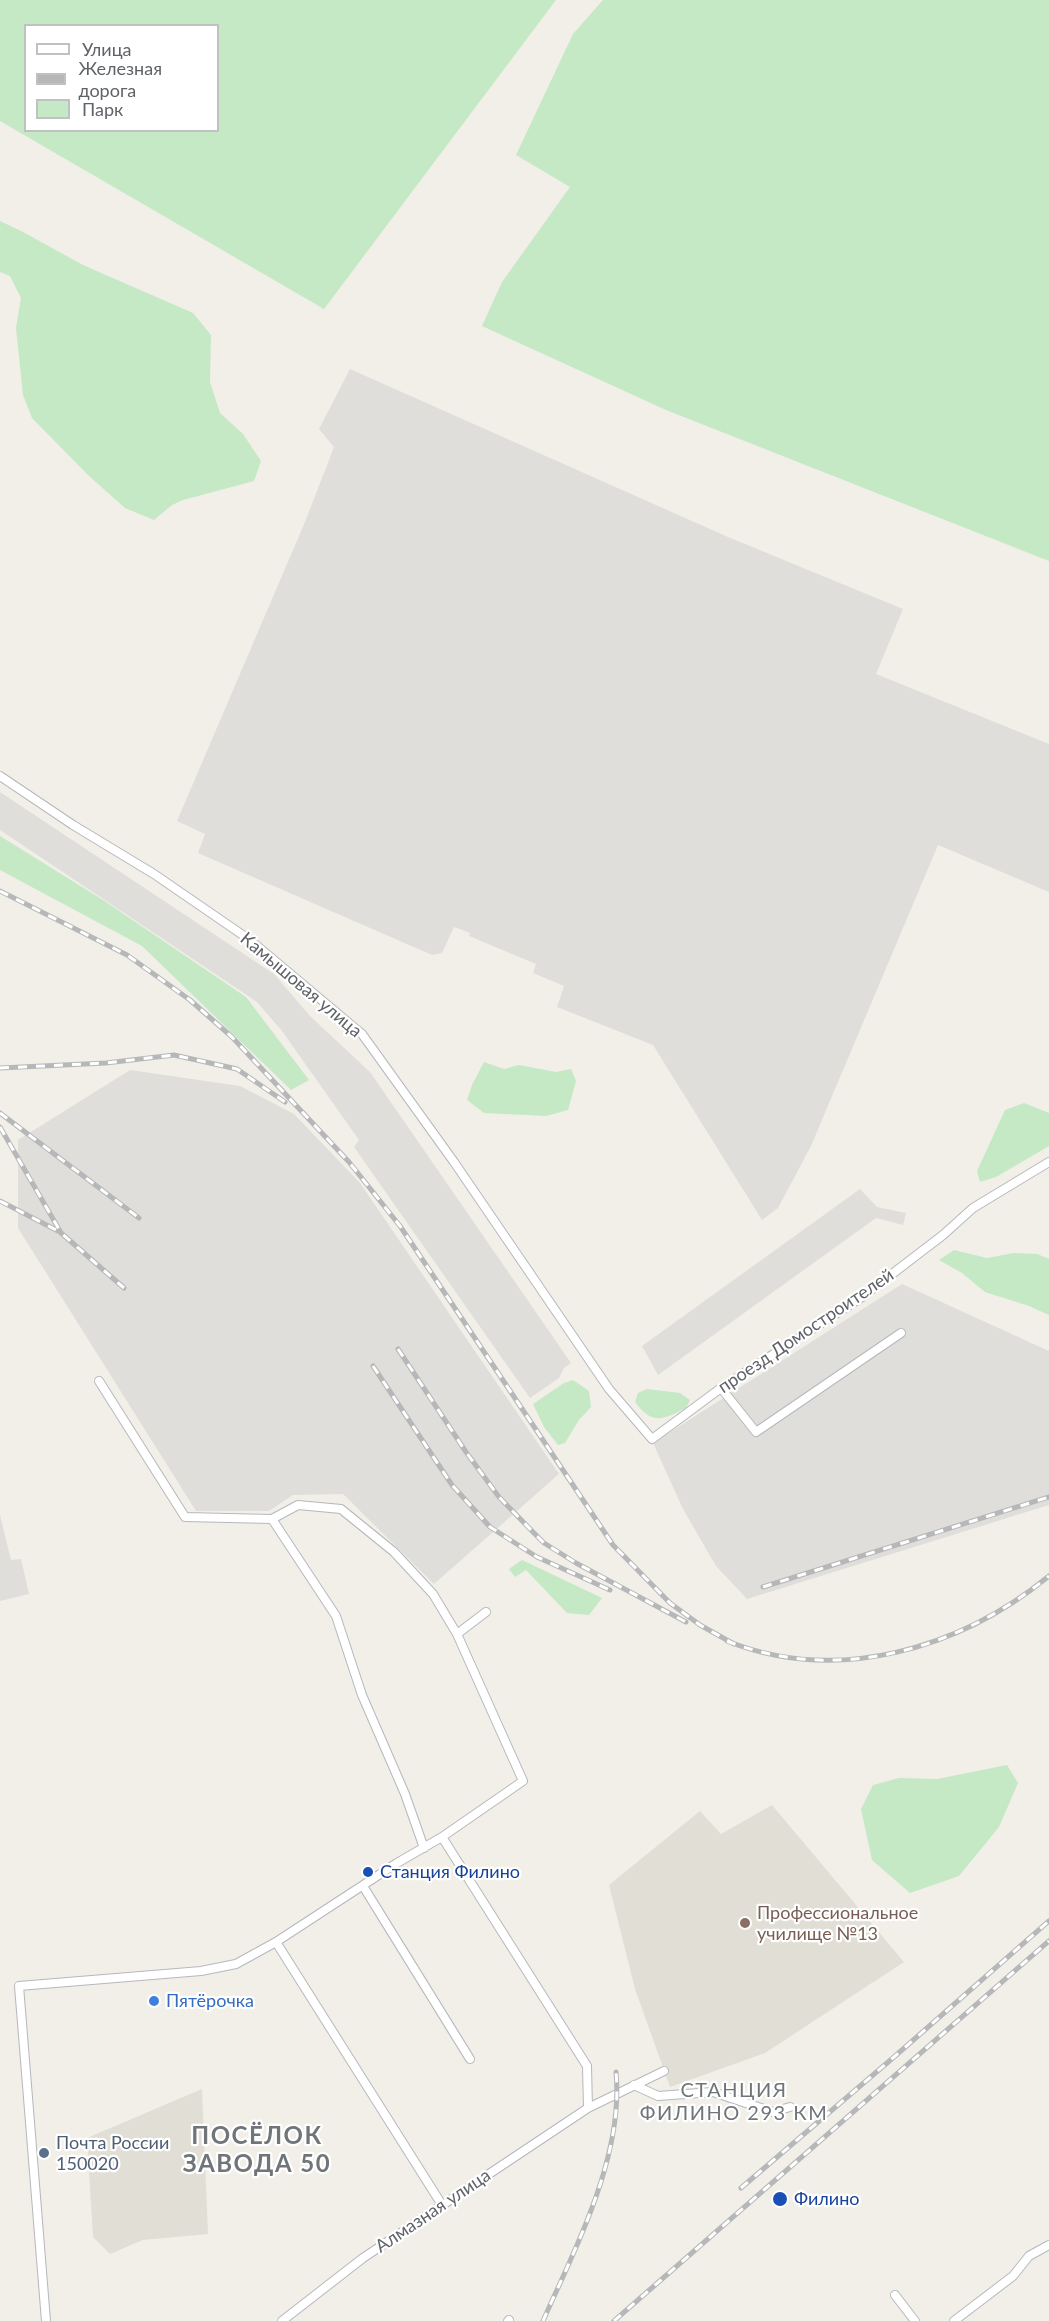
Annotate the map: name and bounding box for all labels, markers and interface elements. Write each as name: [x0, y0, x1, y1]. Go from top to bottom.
legend: [24, 24, 219, 132]
text: Улица: [82, 38, 132, 60]
text: Железная дорога: [78, 57, 162, 101]
text: Парк: [82, 98, 123, 120]
street label: Камышовая улица: [236, 928, 366, 1042]
street label: проезд Домостроителей: [714, 1264, 898, 1398]
place label: Станция Филино: [380, 1861, 520, 1883]
marker: Станция Филино: [361, 1865, 375, 1879]
place label: Профессиональное училище №13: [757, 1902, 918, 1944]
marker: Профессиональное училище №13: [738, 1916, 752, 1930]
place label: Пятёрочка: [166, 1990, 254, 2012]
marker: Пятёрочка: [147, 1994, 161, 2008]
district label: СТАНЦИЯ ФИЛИНО 293 КМ: [640, 2079, 828, 2126]
district label: ПОСЁЛОК ЗАВОДА 50: [183, 2122, 331, 2178]
place label: Почта России 150020: [56, 2132, 169, 2174]
marker: Почта России 150020: [37, 2146, 51, 2160]
street label: Алмазная улица: [371, 2164, 495, 2258]
place label: Филино: [794, 2188, 860, 2210]
marker: Филино: [771, 2190, 789, 2208]

